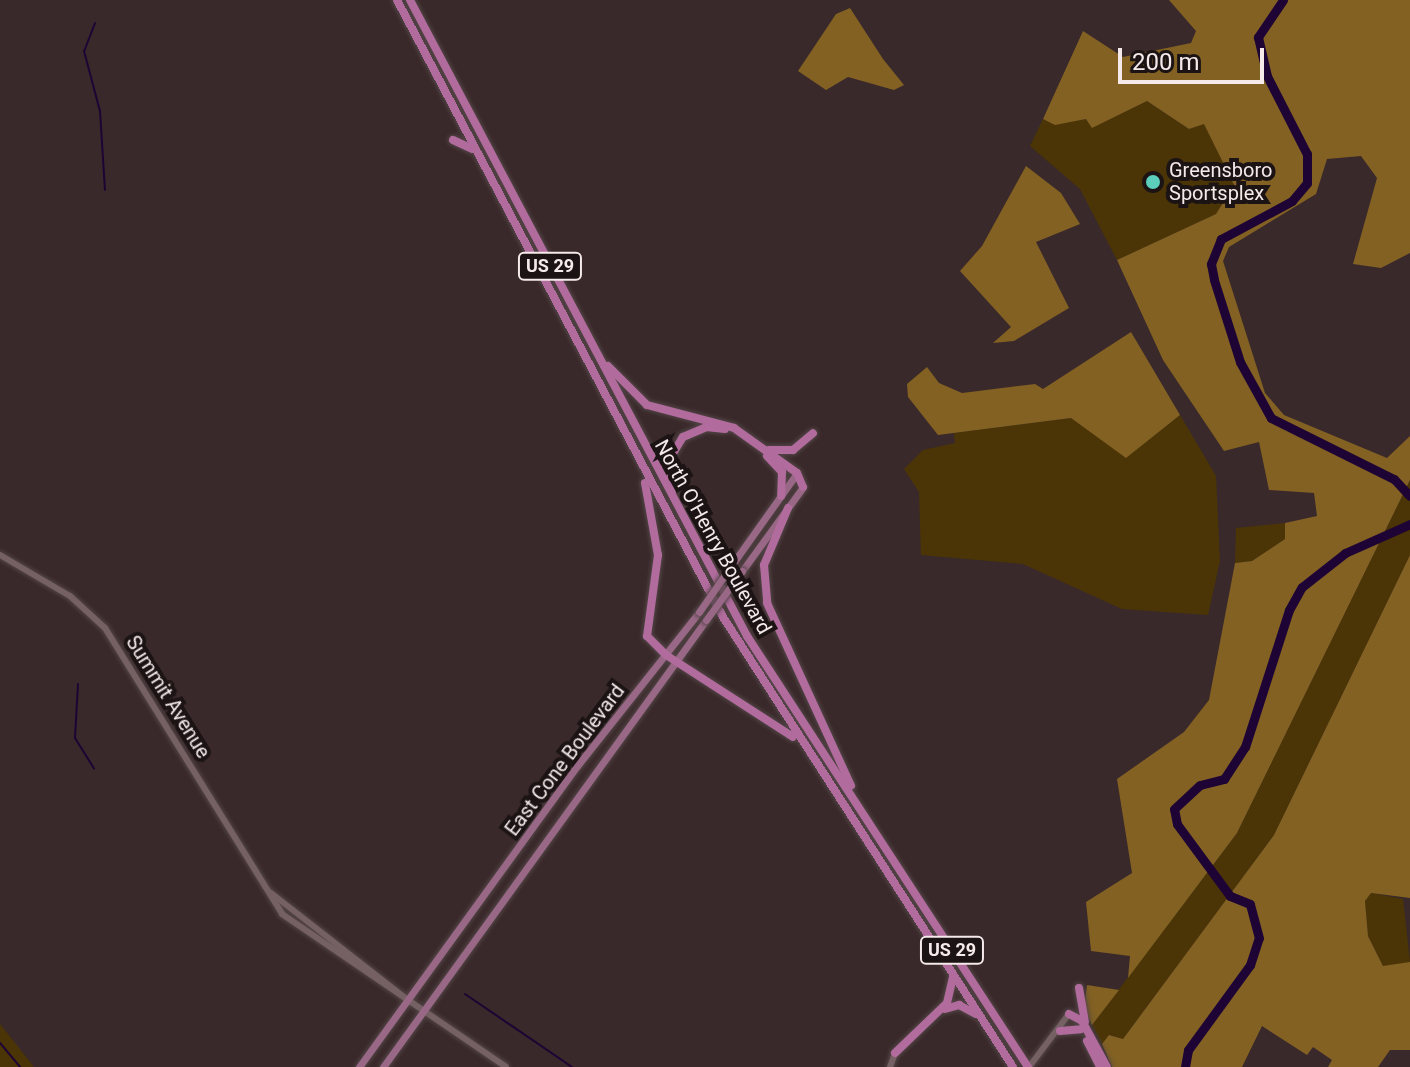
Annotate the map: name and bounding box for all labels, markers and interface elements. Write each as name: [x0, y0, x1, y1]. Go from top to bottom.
scale bar: [1122, 32, 1268, 82]
text: 200 m: [1132, 48, 1199, 76]
place label: Greensboro Sportsplex: [1169, 158, 1272, 205]
marker: Greensboro Sportsplex: [1144, 173, 1162, 191]
road number: US 29: [516, 252, 584, 280]
street label: North O'Henry Boulevard: [650, 436, 776, 638]
street label: Summit Avenue: [121, 631, 215, 763]
street label: East Cone Boulevard: [500, 679, 630, 841]
road number: US 29: [918, 936, 986, 964]

